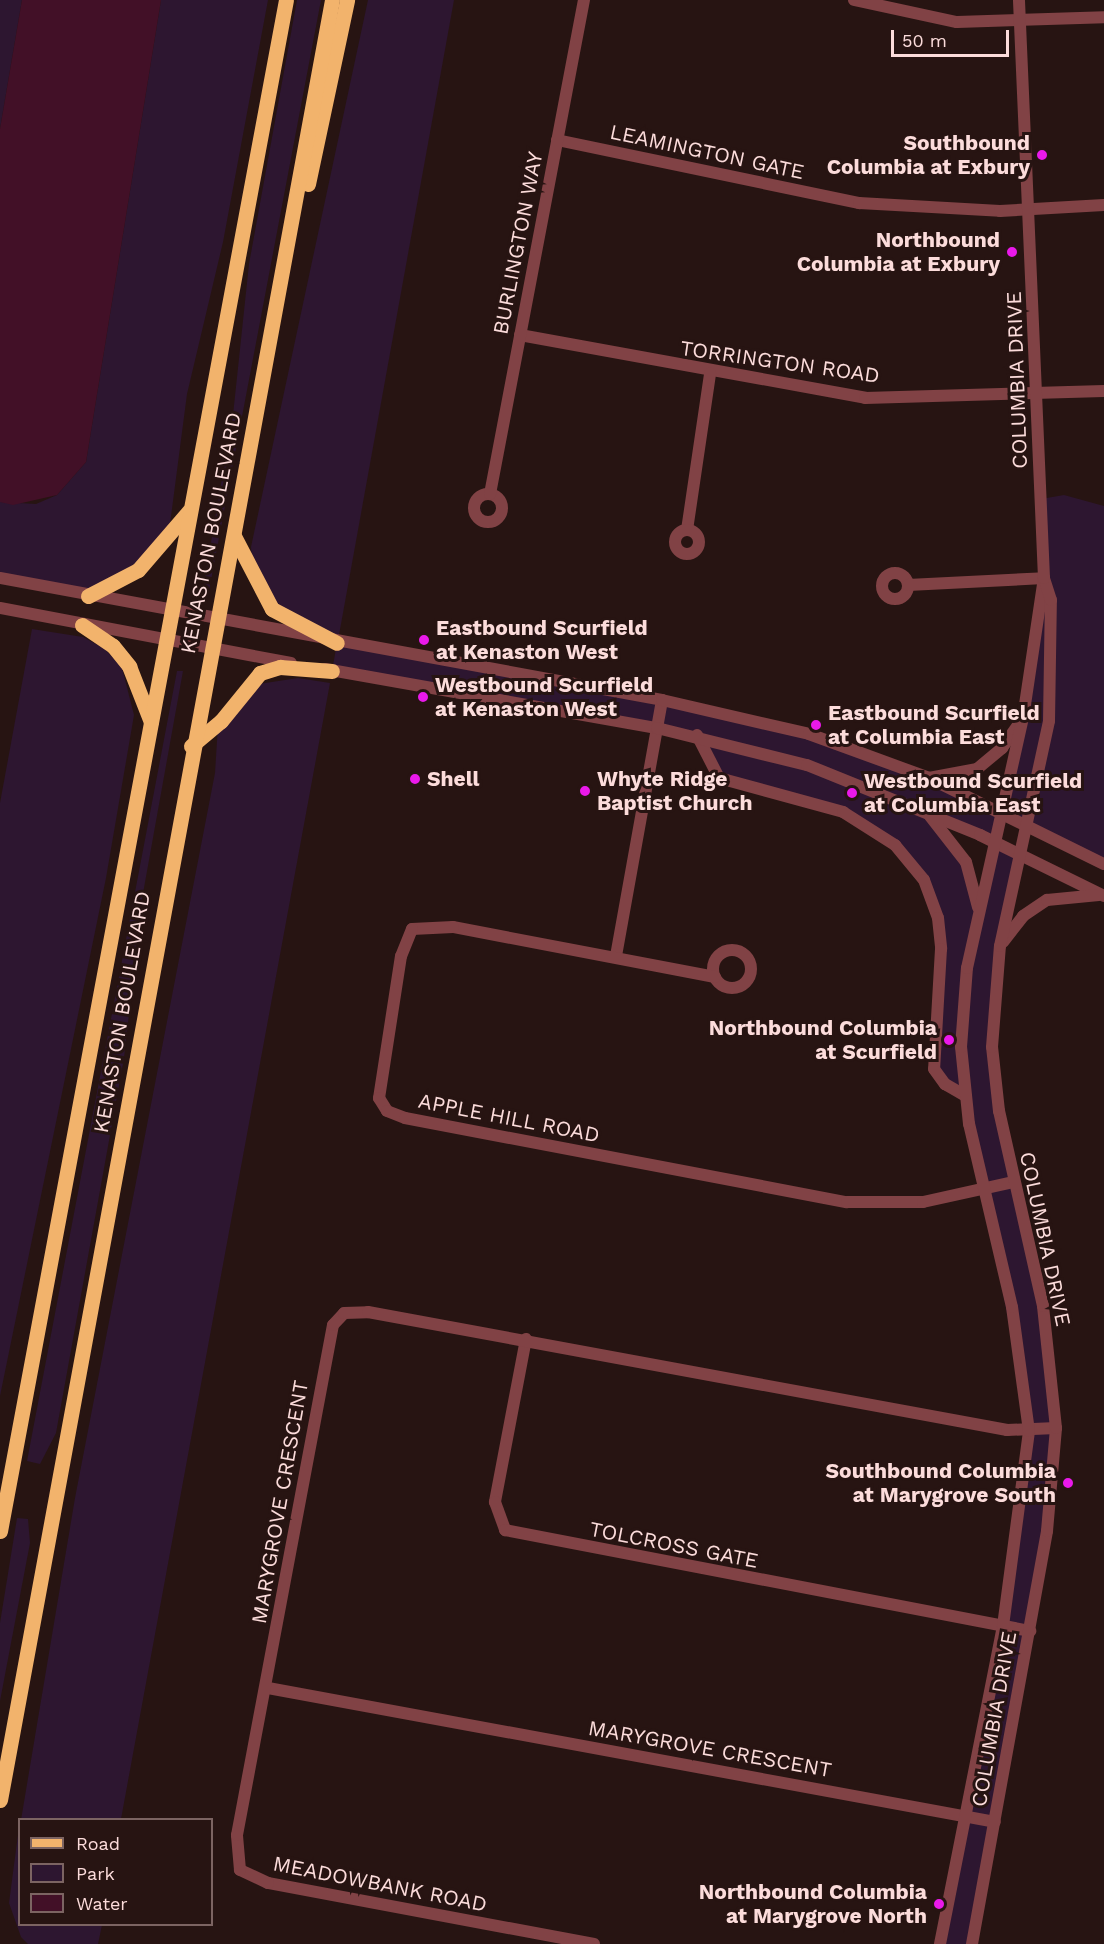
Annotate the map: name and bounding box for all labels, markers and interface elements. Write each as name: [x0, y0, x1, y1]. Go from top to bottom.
scale bar: [894, 18, 1012, 56]
text: 50 m: [902, 30, 947, 51]
street label: LEAMINGTON GATE: [607, 119, 807, 185]
place label: Southbound Columbia at Exbury: [826, 130, 1030, 180]
marker: Southbound Columbia at Exbury: [1035, 148, 1049, 162]
street label: BURLINGTON WAY: [488, 149, 548, 337]
place label: Northbound Columbia at Exbury: [796, 227, 1000, 277]
marker: Northbound Columbia at Exbury: [1005, 245, 1019, 259]
street label: COLUMBIA DRIVE: [1001, 290, 1033, 470]
street label: TORRINGTON ROAD: [679, 336, 881, 388]
street label: KENASTON BOULEVARD: [175, 410, 247, 656]
place label: Eastbound Scurfield at Kenaston West: [436, 615, 648, 665]
marker: Eastbound Scurfield at Kenaston West: [417, 633, 431, 647]
place label: Westbound Scurfield at Kenaston West: [435, 672, 653, 722]
marker: Westbound Scurfield at Kenaston West: [416, 690, 430, 704]
place label: Eastbound Scurfield at Columbia East: [828, 700, 1040, 750]
marker: Eastbound Scurfield at Columbia East: [809, 718, 823, 732]
place label: Shell: [427, 766, 479, 792]
place label: Whyte Ridge Baptist Church: [597, 766, 752, 816]
place label: Westbound Scurfield at Columbia East: [864, 768, 1082, 818]
marker: Shell: [408, 772, 422, 786]
marker: Whyte Ridge Baptist Church: [578, 784, 592, 798]
marker: Westbound Scurfield at Columbia East: [845, 786, 859, 800]
street label: KENASTON BOULEVARD: [88, 889, 156, 1135]
place label: Northbound Columbia at Scurfield: [709, 1015, 937, 1065]
marker: Northbound Columbia at Scurfield: [942, 1033, 956, 1047]
street label: APPLE HILL ROAD: [416, 1088, 602, 1148]
street label: COLUMBIA DRIVE: [1014, 1149, 1076, 1329]
street label: MARYGROVE CRESCENT: [246, 1378, 314, 1626]
place label: Southbound Columbia at Marygrove South: [826, 1458, 1056, 1508]
marker: Southbound Columbia at Marygrove South: [1061, 1476, 1075, 1490]
street label: TOLCROSS GATE: [588, 1516, 760, 1574]
street label: COLUMBIA DRIVE: [966, 1629, 1022, 1809]
street label: MARYGROVE CRESCENT: [586, 1715, 834, 1783]
legend: [18, 1818, 213, 1926]
text: Road: [76, 1833, 120, 1854]
street label: MEADOWBANK ROAD: [271, 1851, 489, 1917]
text: Park: [76, 1863, 115, 1884]
place label: Northbound Columbia at Marygrove North: [699, 1879, 927, 1929]
text: Water: [76, 1893, 128, 1914]
marker: Northbound Columbia at Marygrove North: [932, 1897, 946, 1911]

